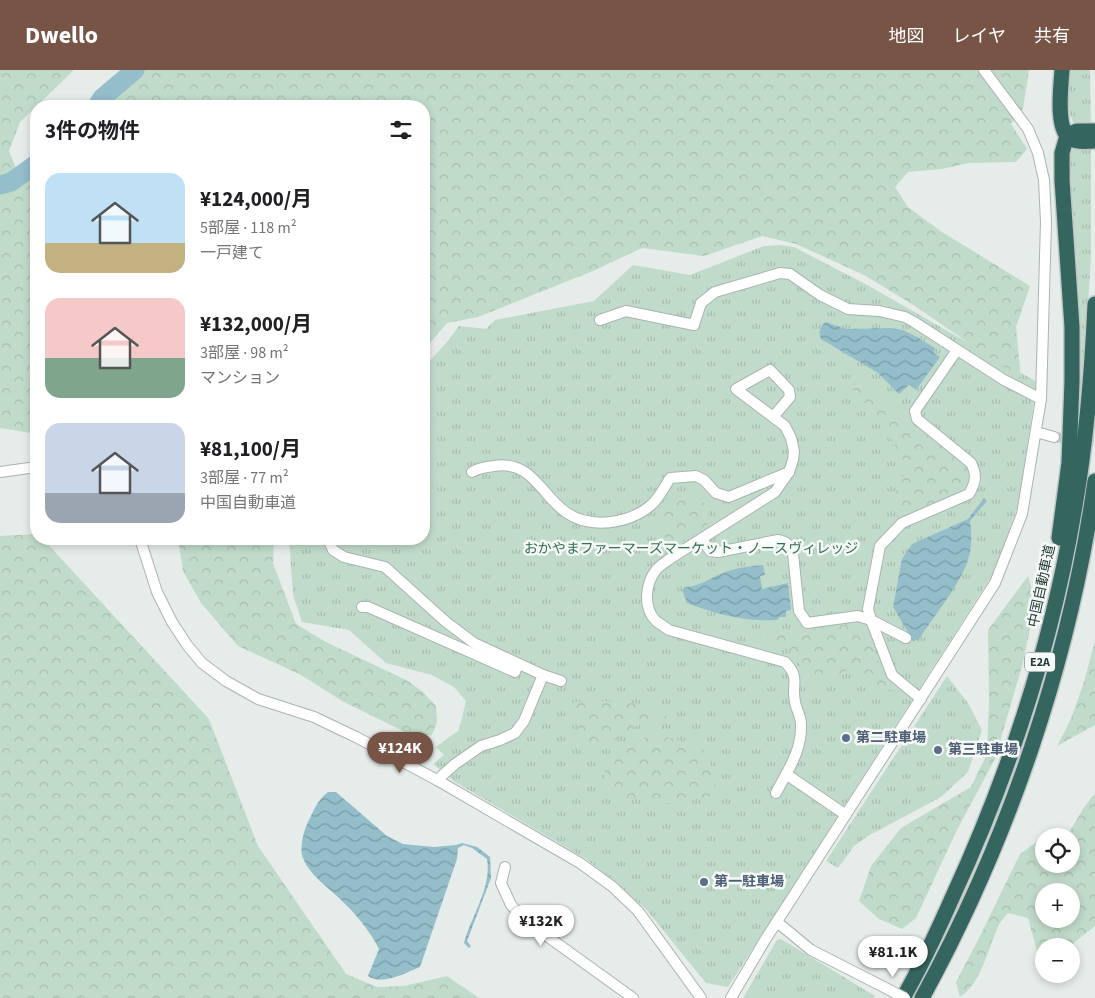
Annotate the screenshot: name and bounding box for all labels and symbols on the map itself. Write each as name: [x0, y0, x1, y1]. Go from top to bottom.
park label: おかやまファーマーズマーケット・ノースヴィレッジ: [524, 539, 858, 559]
street label: 中国自動車道: [1023, 543, 1061, 629]
road number: E2A: [1025, 652, 1055, 672]
place label: 第二駐車場: [856, 728, 926, 748]
pin: ¥124K: [365, 732, 435, 774]
marker: 第二駐車場: [840, 732, 852, 744]
place label: 第三駐車場: [948, 740, 1018, 760]
marker: 第三駐車場: [932, 744, 944, 756]
place label: 第一駐車場: [714, 872, 784, 892]
marker: 第一駐車場: [698, 876, 710, 888]
pin: ¥132K: [506, 904, 576, 947]
pin: ¥81.1K: [852, 936, 934, 978]

